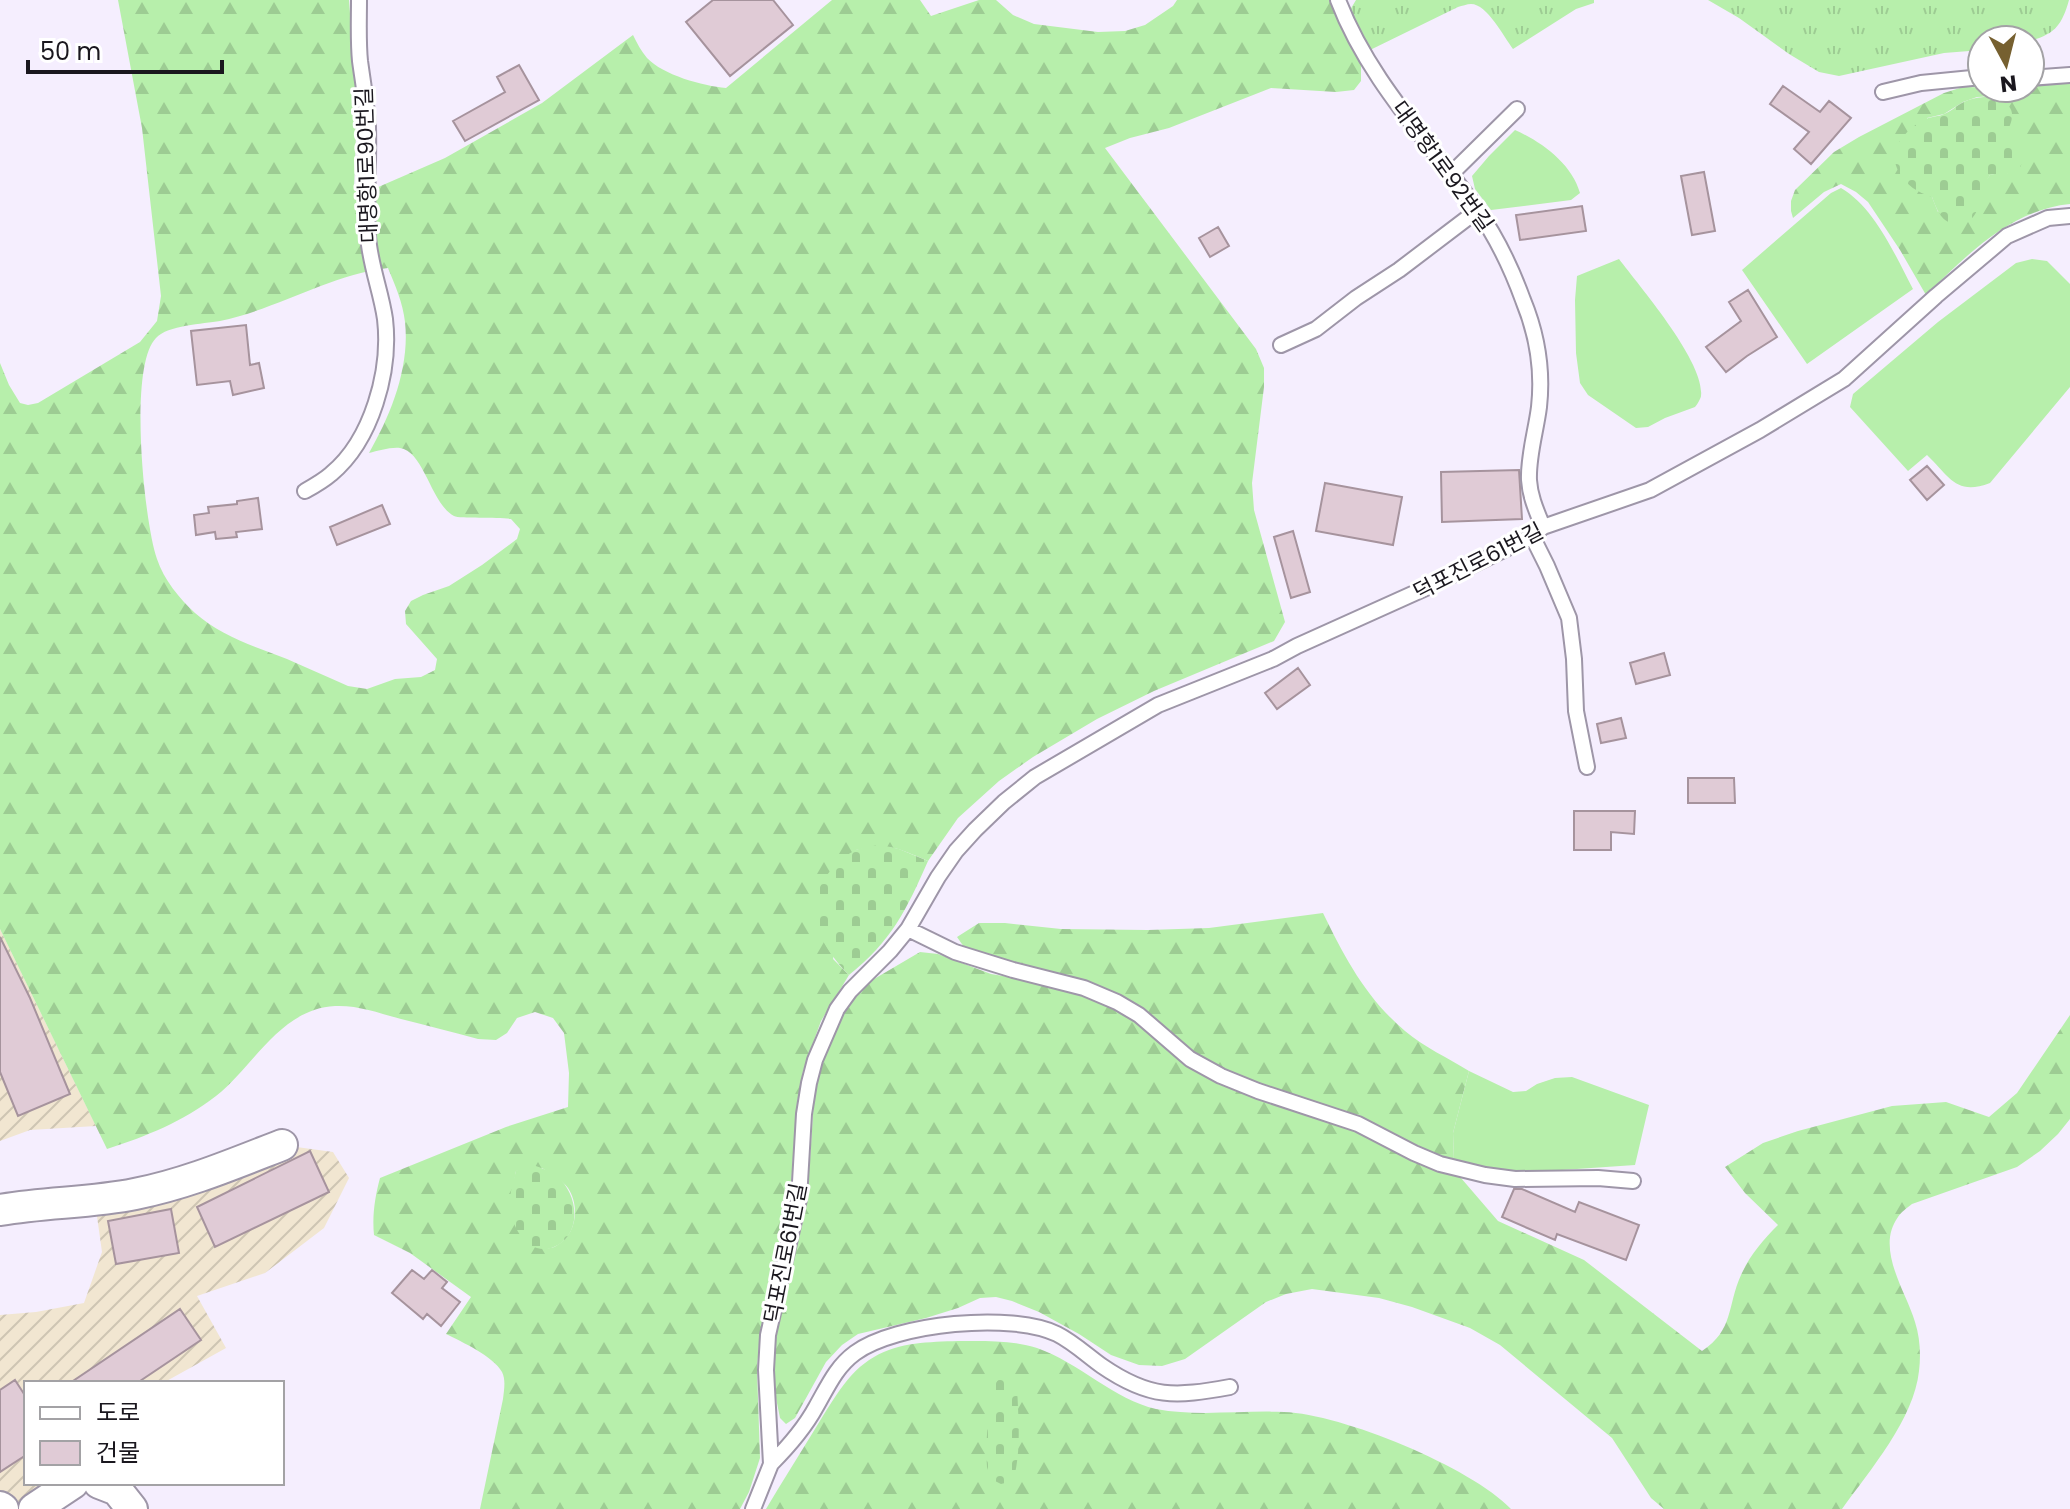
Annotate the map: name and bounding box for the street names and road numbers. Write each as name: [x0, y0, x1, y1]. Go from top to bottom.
street label: 대명항1로90번길: [348, 86, 385, 244]
street label: 대명항1로92번길: [1385, 94, 1501, 238]
street label: 덕포진로61번길: [1408, 515, 1549, 608]
street label: 덕포진로61번길: [757, 1180, 814, 1326]

